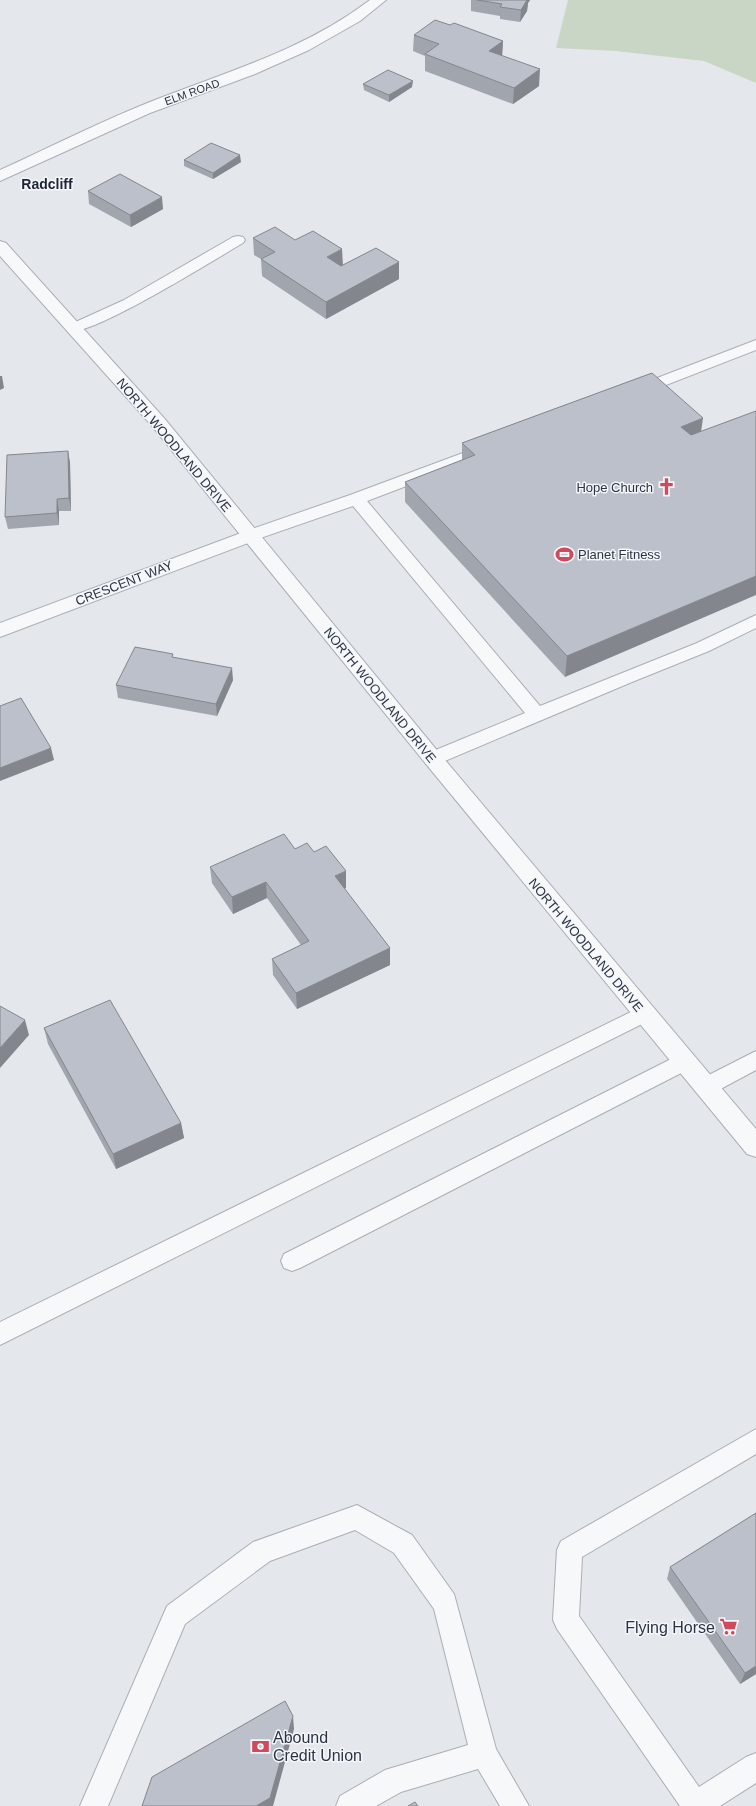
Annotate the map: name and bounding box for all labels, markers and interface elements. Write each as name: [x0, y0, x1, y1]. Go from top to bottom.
street label: ELM ROAD: [163, 77, 221, 107]
district label: Radcliff: [21, 176, 73, 192]
street label: NORTH WOODLAND DRIVE: [114, 375, 234, 515]
church icon: Hope Church: [656, 477, 676, 497]
place label: Hope Church: [576, 480, 653, 495]
sports icon: Planet Fitness: [555, 544, 575, 564]
place label: Planet Fitness: [578, 547, 661, 562]
street label: CRESCENT WAY: [73, 557, 175, 608]
street label: NORTH WOODLAND DRIVE: [321, 624, 439, 766]
street label: NORTH WOODLAND DRIVE: [526, 875, 646, 1015]
supermarket icon: Flying Horse: [718, 1617, 738, 1637]
place label: Flying Horse: [625, 1619, 715, 1636]
place label: Abound Credit Union: [273, 1729, 362, 1764]
bank icon: Abound Credit Union: [250, 1736, 270, 1756]

